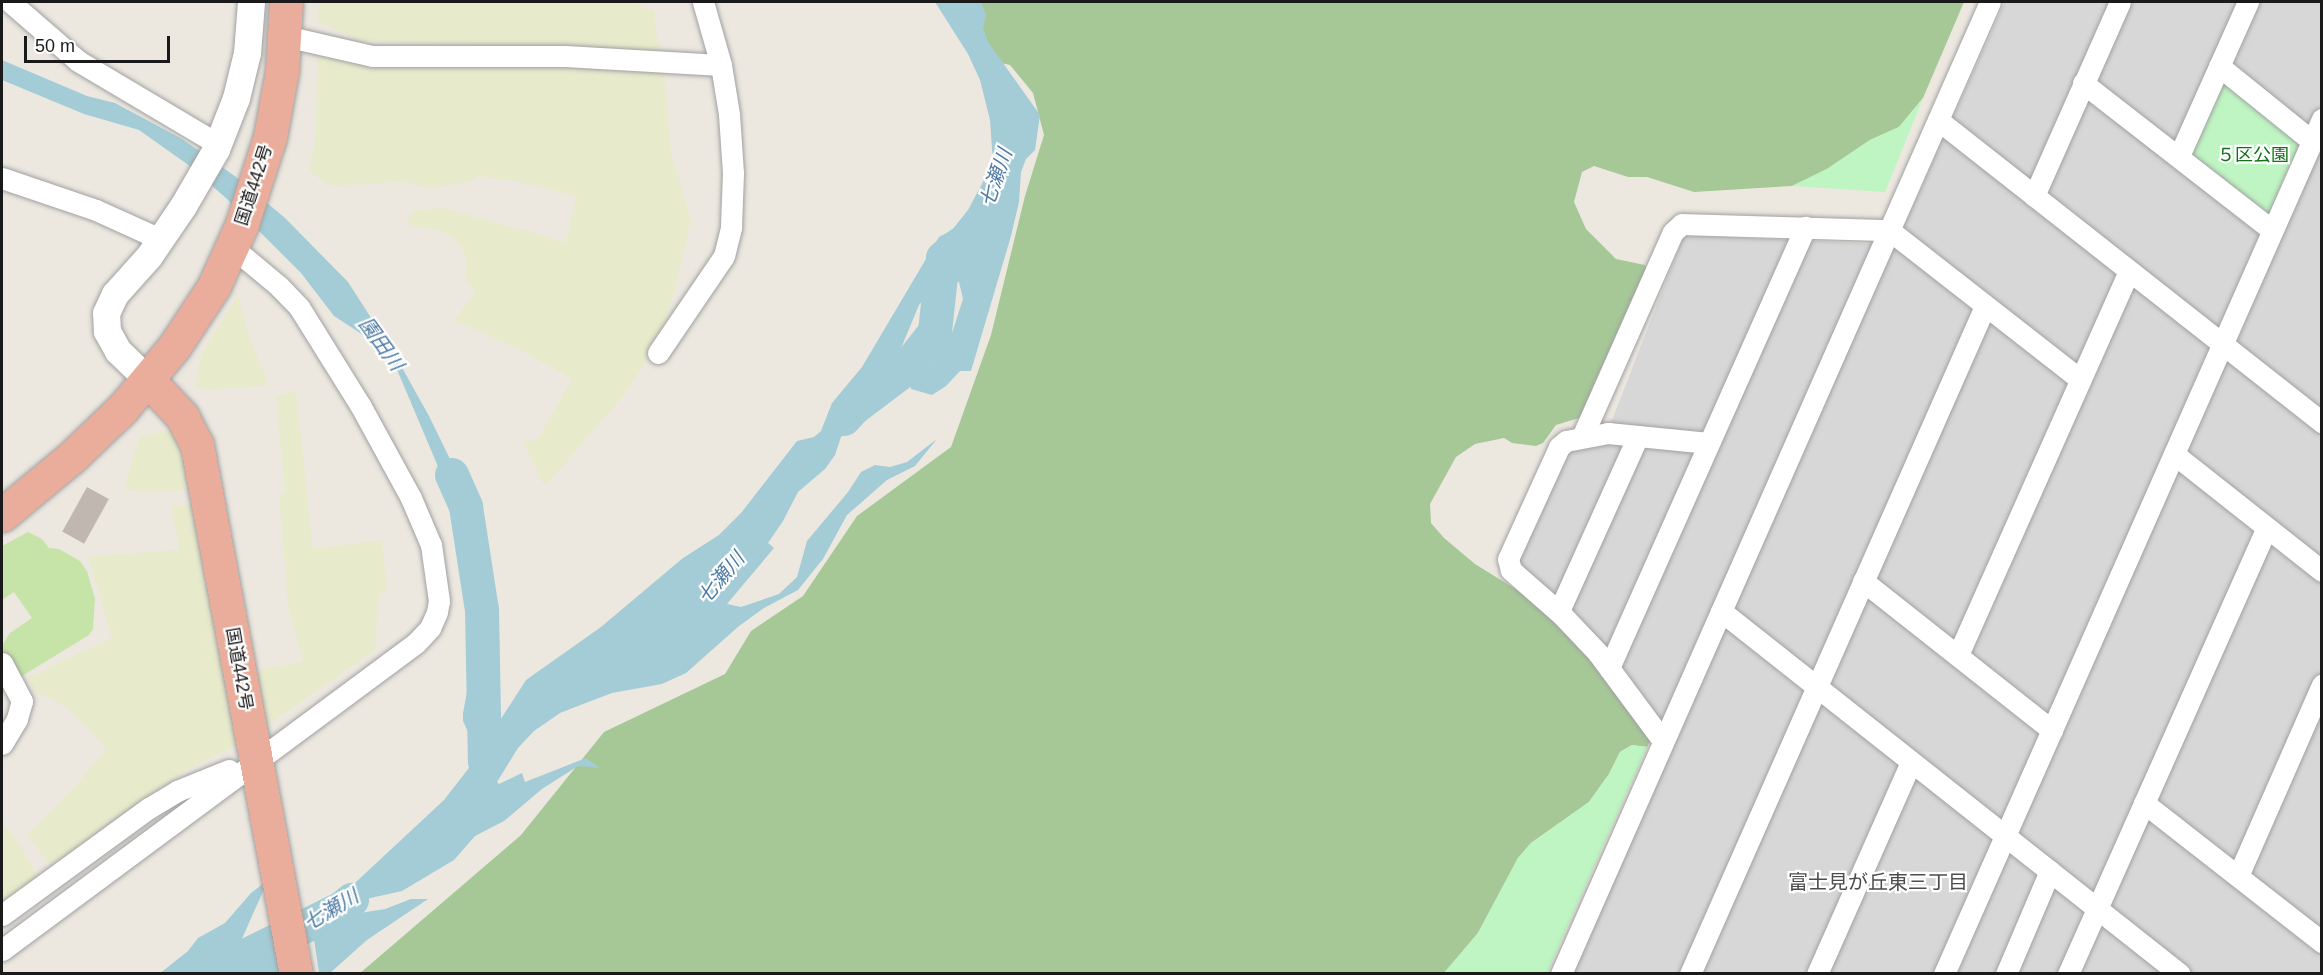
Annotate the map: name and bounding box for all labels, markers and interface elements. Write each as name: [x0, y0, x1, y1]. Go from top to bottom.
scale bar: [27, 24, 172, 62]
text: 50 m: [35, 36, 75, 56]
street label: 国道442号: [231, 142, 277, 228]
park label: ５区公園: [2217, 144, 2289, 166]
water label: 七瀬川: [975, 146, 1017, 210]
water label: 園田川: [354, 313, 408, 375]
water label: 七瀬川: [693, 547, 749, 609]
street label: 国道442号: [221, 626, 257, 712]
district label: 富士見が丘東三丁目: [1788, 870, 1968, 894]
water label: 七瀬川: [299, 884, 363, 936]

